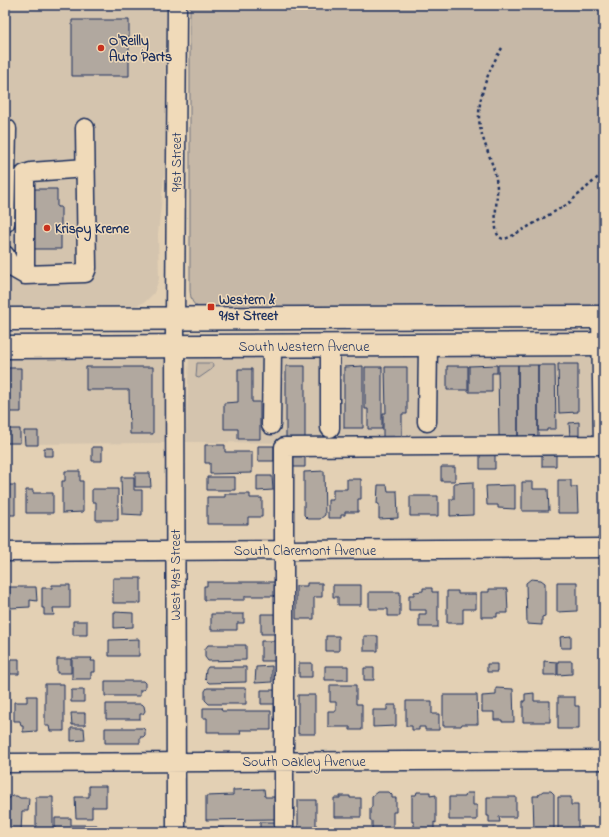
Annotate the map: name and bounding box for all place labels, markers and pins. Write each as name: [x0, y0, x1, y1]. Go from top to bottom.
place label: O'Reilly Auto Parts: [109, 31, 172, 68]
marker: O'Reilly Auto Parts: [96, 43, 106, 53]
place label: Krispy Kreme: [55, 219, 130, 242]
marker: Krispy Kreme: [42, 223, 52, 233]
place label: Western & 91st Street: [218, 290, 279, 327]
marker: Western & 91st Street: [206, 302, 216, 312]

